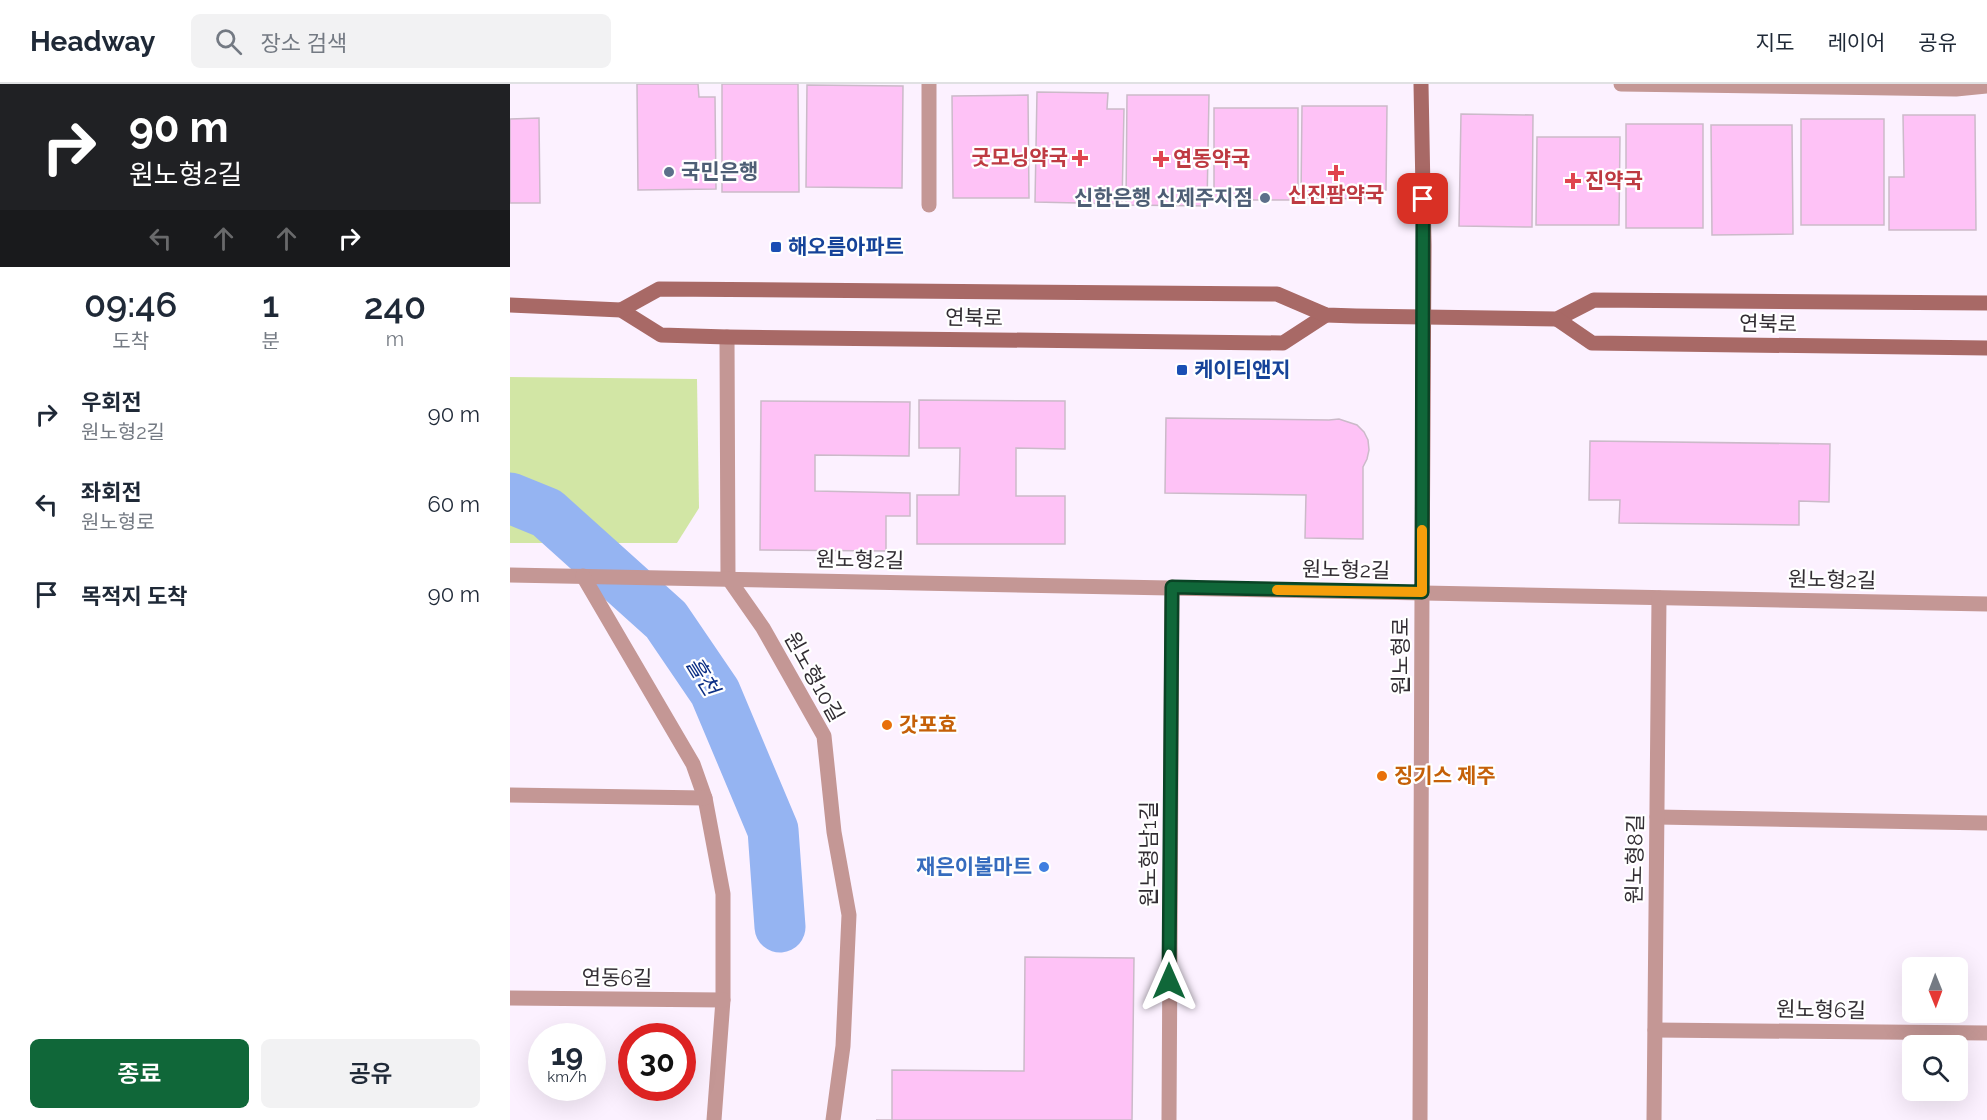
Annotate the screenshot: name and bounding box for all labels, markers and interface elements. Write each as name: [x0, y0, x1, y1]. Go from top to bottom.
search box: [191, 14, 611, 68]
text: Headway: [30, 25, 155, 58]
icon: search: [212, 25, 245, 58]
text: 장소 검색: [260, 30, 347, 56]
text: 지도: [1756, 30, 1794, 55]
text: 레이어: [1827, 30, 1885, 55]
text: 공유: [1918, 30, 1957, 55]
text: 90 m: [129, 103, 229, 152]
icon: right: [30, 108, 108, 186]
place label: 굿모닝약국: [971, 145, 1068, 170]
place label: 연동약국: [1173, 146, 1250, 171]
marker: 굿모닝약국: [1073, 151, 1087, 165]
marker: 연동약국: [1154, 152, 1168, 166]
text: 원노형2길: [129, 159, 242, 190]
place label: 국민은행: [681, 159, 758, 184]
marker: 국민은행: [662, 165, 676, 179]
marker: 신진팜약국: [1329, 166, 1343, 180]
place label: 진약국: [1585, 168, 1643, 193]
pin: [1397, 173, 1448, 224]
marker: 진약국: [1566, 174, 1580, 188]
place label: 신진팜약국: [1288, 182, 1384, 207]
icon: arrive: [1406, 182, 1439, 215]
place label: 신한은행 신제주지점: [1074, 185, 1253, 210]
marker: 신한은행 신제주지점: [1258, 191, 1272, 205]
icon: left: [144, 222, 177, 255]
icon: ahead: [207, 222, 240, 255]
icon: ahead: [270, 222, 303, 255]
icon: right: [333, 222, 366, 255]
place label: 해오름아파트: [788, 234, 904, 259]
marker: 해오름아파트: [769, 240, 783, 254]
text: 09:46: [84, 283, 177, 325]
text: 1: [262, 283, 279, 325]
text: 240: [364, 285, 426, 327]
street label: 연북로: [945, 304, 1003, 331]
street label: 연북로: [1739, 310, 1797, 337]
text: m: [386, 327, 404, 351]
text: 도착: [112, 329, 149, 353]
text: 분: [261, 329, 280, 353]
place label: 케이티앤지: [1194, 357, 1291, 382]
marker: 케이티앤지: [1175, 363, 1189, 377]
text: 우회전: [81, 389, 142, 415]
icon: right: [30, 398, 63, 431]
text: 90 m: [428, 401, 480, 427]
text: 원노형2길: [81, 420, 165, 444]
text: 좌회전: [81, 479, 142, 505]
icon: left: [30, 488, 63, 521]
text: 60 m: [427, 491, 480, 517]
text: 원노형로: [81, 510, 155, 534]
street label: 원노형2길: [816, 546, 904, 573]
street label: 원노형2길: [1302, 556, 1390, 583]
street label: 원노형2길: [1788, 566, 1876, 593]
icon: arrive: [30, 578, 63, 611]
text: 90 m: [428, 581, 480, 607]
text: 목적지 도착: [81, 583, 187, 609]
street label: 원노형로: [1388, 617, 1413, 695]
street label: 원노형10길: [779, 627, 849, 726]
water label: 흘천: [681, 652, 726, 702]
place label: 갓포효: [899, 712, 957, 737]
marker: 갓포효: [880, 718, 894, 732]
place label: 징기스 제주: [1394, 763, 1496, 788]
marker: 징기스 제주: [1375, 769, 1389, 783]
street label: 원노형남1길: [1136, 801, 1161, 907]
street label: 원노형8길: [1621, 814, 1648, 904]
place label: 재은이불마트: [916, 854, 1032, 879]
marker: 재은이불마트: [1037, 860, 1051, 874]
position arrow: [1137, 949, 1201, 1013]
north arrow: [1902, 957, 1968, 1023]
map controls: [1902, 957, 1968, 1101]
street label: 연동6길: [581, 964, 653, 991]
street label: 원노형6길: [1776, 996, 1866, 1023]
speed limit sign: 30: [618, 1023, 696, 1101]
button: search: [1902, 1035, 1968, 1101]
text: 19: [551, 1037, 583, 1072]
button: 종료: [30, 1039, 249, 1108]
button: 공유: [261, 1039, 480, 1108]
text: km/h: [547, 1068, 587, 1086]

